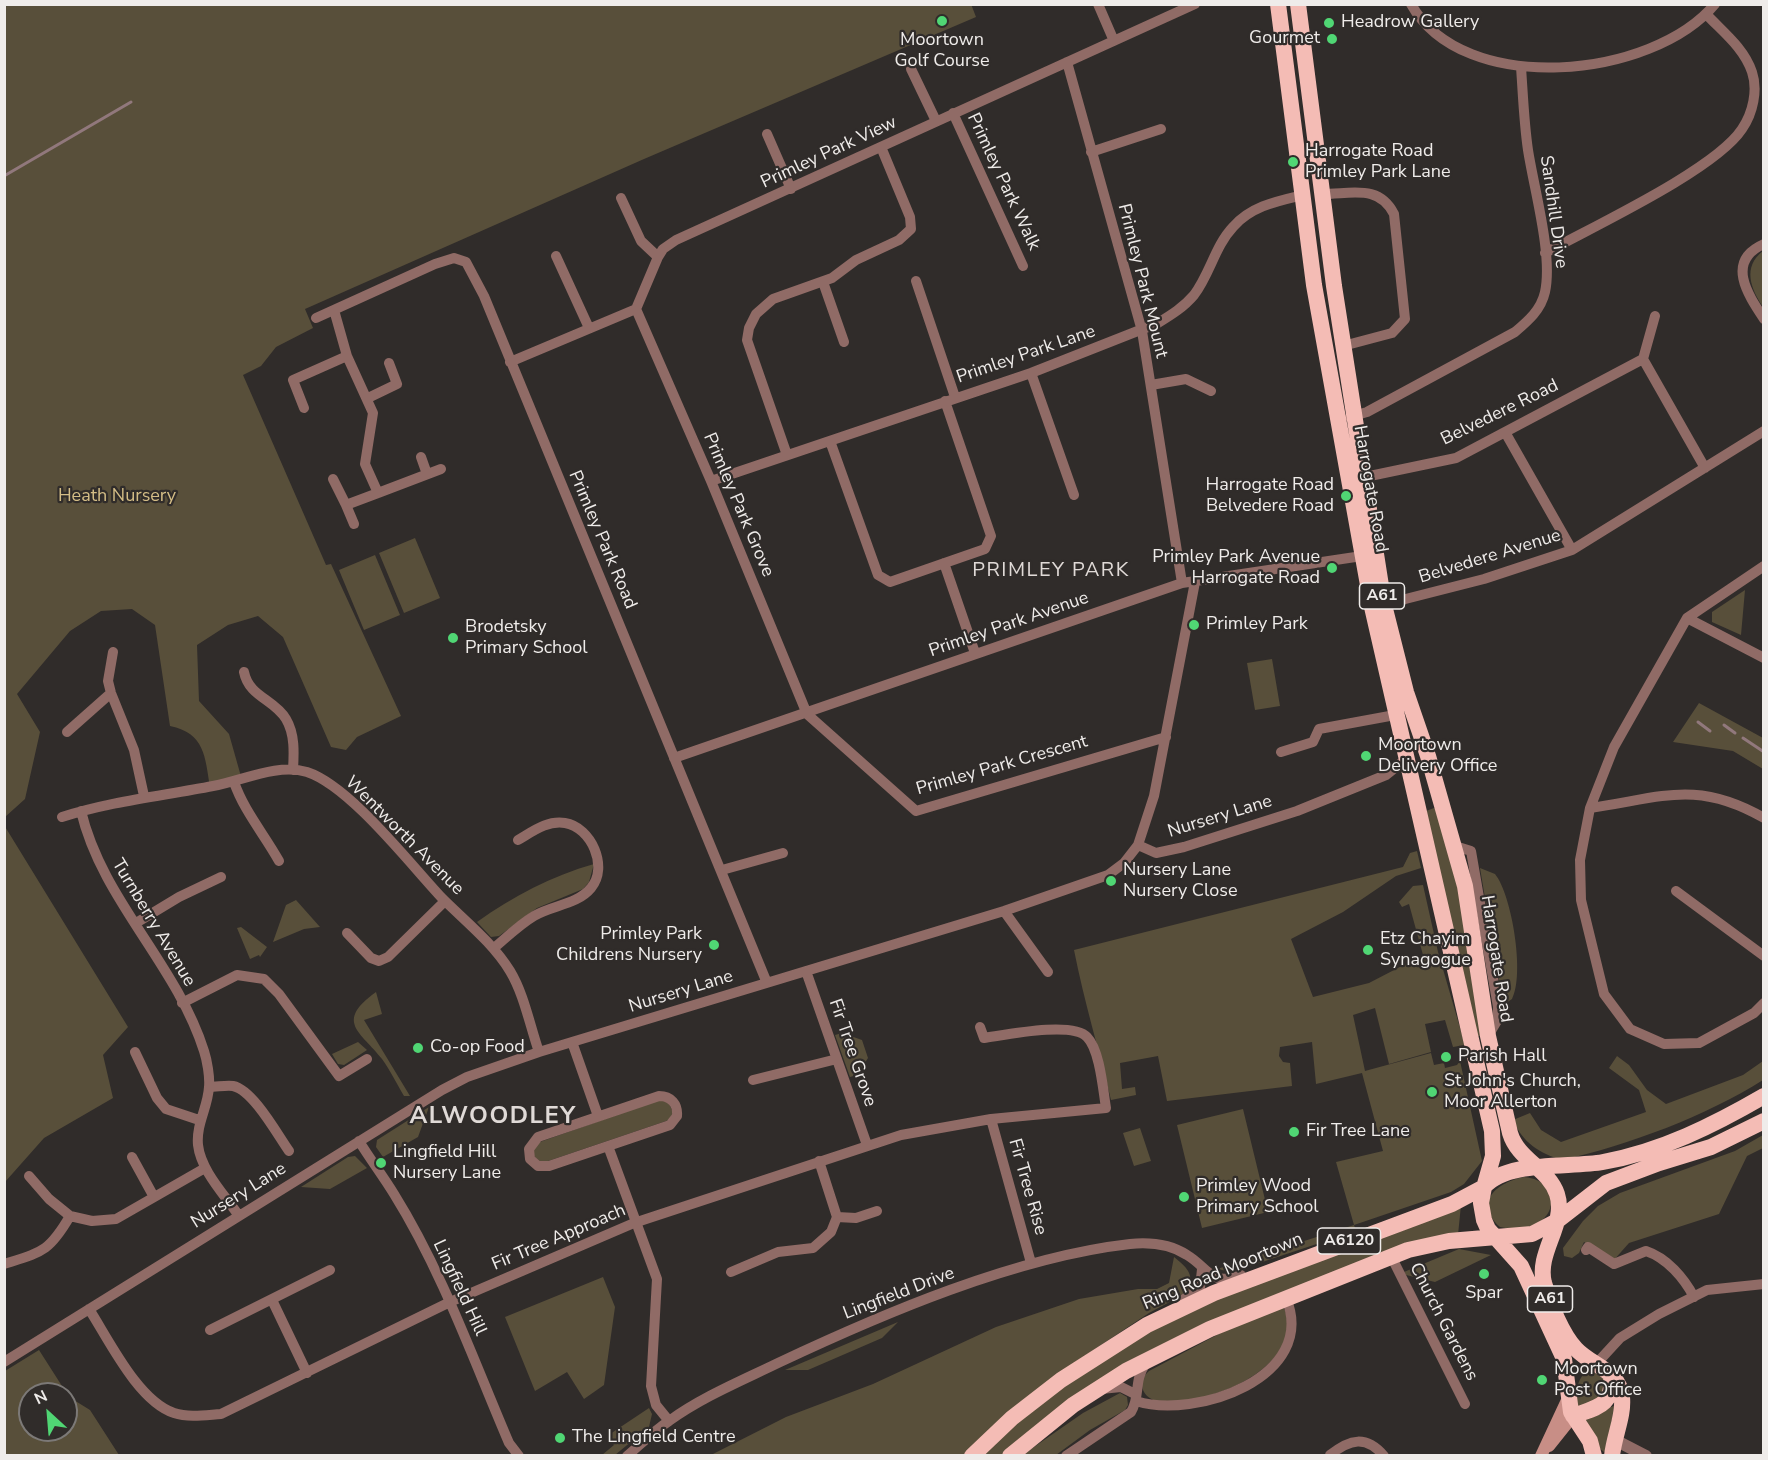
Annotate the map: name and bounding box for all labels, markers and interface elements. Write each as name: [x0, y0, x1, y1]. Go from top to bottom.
place label: Headrow Gallery: [1341, 12, 1479, 34]
marker: Moortown Golf Course: [935, 14, 949, 28]
marker: Headrow Gallery: [1322, 16, 1336, 30]
place label: Gourmet: [1249, 28, 1320, 50]
place label: Moortown Golf Course: [894, 30, 990, 72]
marker: Gourmet: [1325, 32, 1339, 46]
street label: Primley Park Walk: [962, 110, 1044, 254]
street label: Primley Park View: [758, 112, 900, 194]
place label: Harrogate Road Primley Park Lane: [1305, 141, 1451, 184]
street label: Sandhill Drive: [1534, 154, 1572, 270]
marker: Harrogate Road Primley Park Lane: [1286, 155, 1300, 169]
street label: Primley Park Mount: [1112, 202, 1172, 360]
street label: Primley Park Lane: [954, 321, 1098, 389]
street label: Belvedere Road: [1438, 375, 1562, 451]
street label: Harrogate Road: [1348, 424, 1392, 554]
street label: Primley Park Grove: [698, 430, 778, 580]
street label: Primley Park Road: [563, 468, 641, 612]
place label: Harrogate Road Belvedere Road: [1206, 475, 1334, 518]
park label: Heath Nursery: [58, 486, 176, 508]
marker: Harrogate Road Belvedere Road: [1339, 489, 1353, 503]
street label: Belvedere Avenue: [1416, 525, 1564, 589]
place label: Primley Park Avenue Harrogate Road: [1152, 547, 1320, 590]
district label: PRIMLEY PARK: [972, 559, 1130, 583]
marker: Primley Park Avenue Harrogate Road: [1325, 561, 1339, 575]
road number: A61: [1360, 583, 1404, 609]
street label: Primley Park Avenue: [926, 587, 1092, 663]
place label: Primley Park: [1206, 614, 1308, 636]
place label: Brodetsky Primary School: [465, 617, 588, 660]
marker: Primley Park: [1187, 618, 1201, 632]
marker: Brodetsky Primary School: [446, 631, 460, 645]
street label: Primley Park Crescent: [914, 731, 1090, 801]
place label: Moortown Delivery Office: [1378, 735, 1497, 777]
marker: Moortown Delivery Office: [1359, 749, 1373, 763]
street label: Wentworth Avenue: [340, 772, 468, 900]
street label: Nursery Lane: [1165, 791, 1275, 843]
street label: Turnberry Avenue: [106, 855, 200, 991]
place label: Nursery Lane Nursery Close: [1123, 860, 1237, 902]
marker: Nursery Lane Nursery Close: [1104, 874, 1118, 888]
street label: Harrogate Road: [1475, 894, 1517, 1024]
place label: Primley Park Childrens Nursery: [556, 924, 702, 966]
place label: Etz Chayim Synagogue: [1380, 929, 1471, 972]
marker: Primley Park Childrens Nursery: [707, 938, 721, 952]
marker: Etz Chayim Synagogue: [1361, 943, 1375, 957]
street label: Nursery Lane: [626, 966, 736, 1018]
street label: Fir Tree Grove: [823, 996, 881, 1110]
place label: Co-op Food: [430, 1037, 525, 1059]
marker: Co-op Food: [411, 1041, 425, 1055]
place label: Parish Hall: [1458, 1046, 1547, 1068]
marker: Parish Hall: [1439, 1050, 1453, 1064]
place label: St John's Church, Moor Allerton: [1444, 1071, 1581, 1114]
marker: St John's Church, Moor Allerton: [1425, 1085, 1439, 1099]
district label: ALWOODLEY: [409, 1103, 577, 1131]
place label: Fir Tree Lane: [1306, 1121, 1410, 1143]
marker: Fir Tree Lane: [1287, 1125, 1301, 1139]
street label: Fir Tree Rise: [1003, 1136, 1051, 1238]
place label: Lingfield Hill Nursery Lane: [393, 1142, 501, 1184]
marker: Lingfield Hill Nursery Lane: [374, 1156, 388, 1170]
street label: Nursery Lane: [187, 1158, 291, 1234]
place label: Primley Wood Primary School: [1196, 1176, 1319, 1218]
marker: Primley Wood Primary School: [1177, 1190, 1191, 1204]
street label: Fir Tree Approach: [489, 1200, 629, 1276]
street label: Ring Road Moortown: [1140, 1228, 1306, 1316]
road number: A6120: [1318, 1228, 1380, 1254]
street label: Lingfield Hill: [427, 1237, 491, 1339]
street label: Church Gardens: [1404, 1259, 1482, 1385]
street label: Lingfield Drive: [840, 1263, 958, 1325]
marker: Spar: [1477, 1267, 1491, 1281]
place label: Spar: [1465, 1283, 1503, 1305]
road number: A61: [1528, 1286, 1572, 1312]
place label: Moortown Post Office: [1554, 1359, 1642, 1402]
marker: Moortown Post Office: [1535, 1373, 1549, 1387]
north arrow: [18, 1382, 78, 1442]
text: N: [31, 1385, 51, 1410]
place label: The Lingfield Centre: [572, 1427, 735, 1449]
marker: The Lingfield Centre: [553, 1431, 567, 1445]

